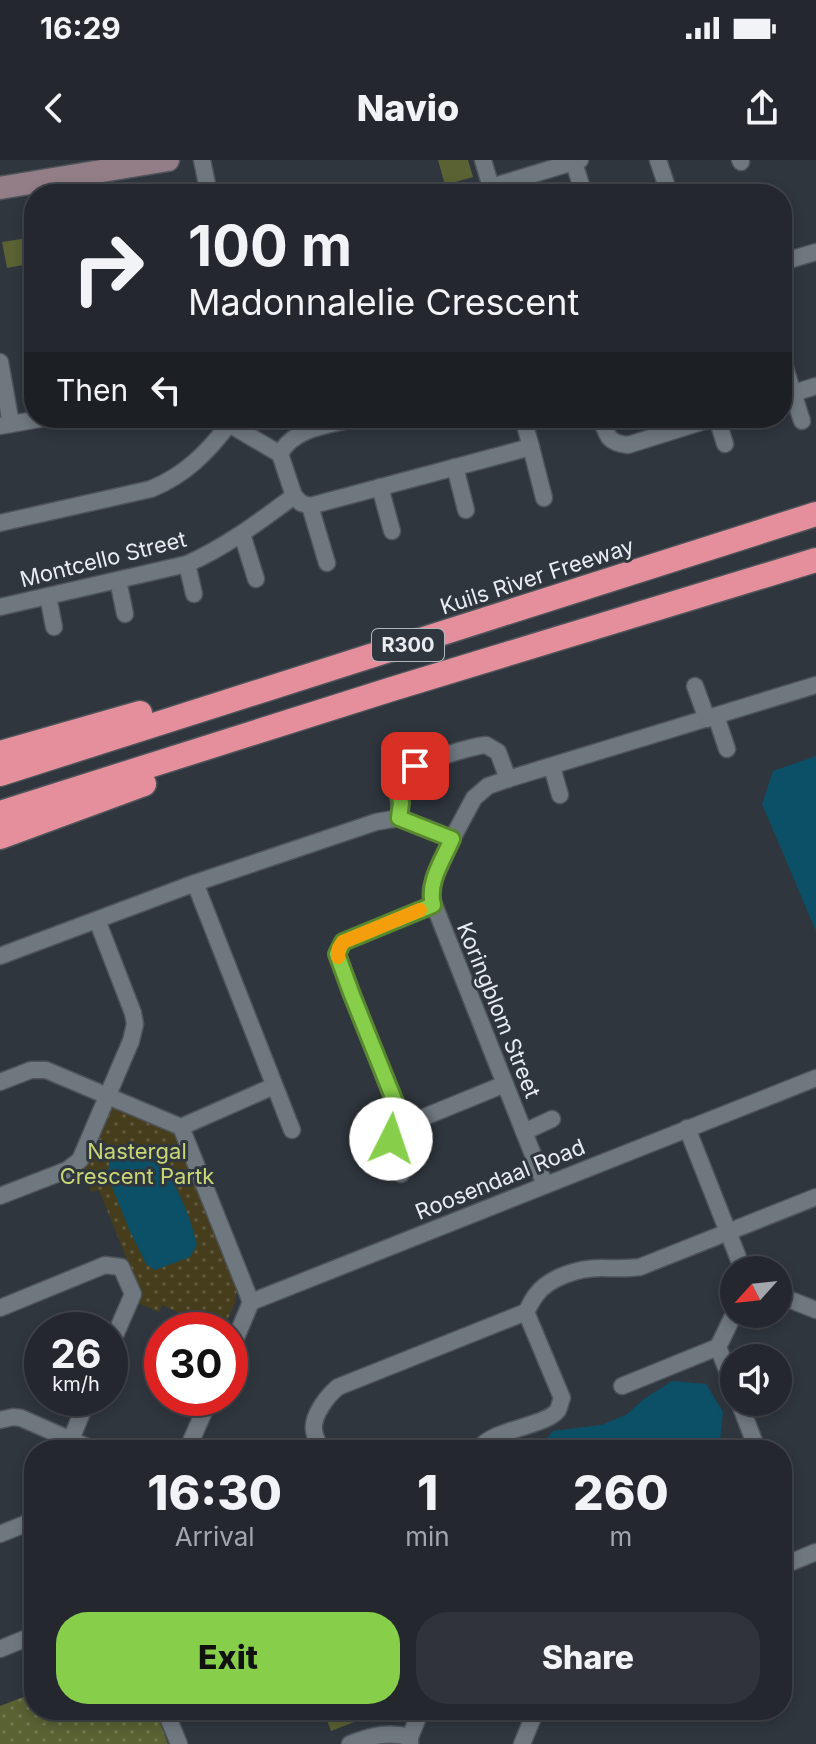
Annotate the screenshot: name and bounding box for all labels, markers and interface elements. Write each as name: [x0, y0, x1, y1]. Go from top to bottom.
text: 16:29: [40, 10, 121, 46]
icon: back: [32, 86, 76, 130]
text: Navio: [357, 86, 459, 130]
icon: share: [740, 86, 784, 130]
text: 100 m: [188, 212, 352, 280]
icon: right: [56, 216, 160, 320]
text: Madonnalelie Crescent: [188, 280, 579, 324]
icon: left: [144, 368, 188, 412]
text: Then: [56, 372, 128, 408]
street label: Montcello Street: [17, 526, 189, 592]
street label: Kuils River Freeway: [437, 532, 637, 620]
road number: R300: [372, 629, 444, 661]
pin: [381, 732, 449, 800]
icon: arrive: [393, 744, 437, 788]
street label: Koringblom Street: [452, 918, 546, 1102]
position arrow: [349, 1097, 433, 1181]
street label: Roosendaal Road: [411, 1133, 589, 1225]
park label: Nastergal Crescent Partk: [60, 1138, 214, 1189]
north arrow: [720, 1256, 792, 1328]
map controls: [720, 1256, 792, 1416]
speed limit sign: 30: [144, 1312, 248, 1416]
text: 26: [50, 1329, 102, 1378]
button: sound: [720, 1344, 792, 1416]
text: km/h: [52, 1372, 100, 1396]
text: 16:30: [147, 1463, 282, 1522]
text: 1: [417, 1463, 438, 1522]
text: 260: [573, 1463, 669, 1522]
text: Arrival: [175, 1521, 255, 1552]
text: min: [405, 1521, 450, 1552]
text: m: [609, 1521, 632, 1552]
button: Exit: [56, 1612, 400, 1704]
button: Share: [416, 1612, 760, 1704]

